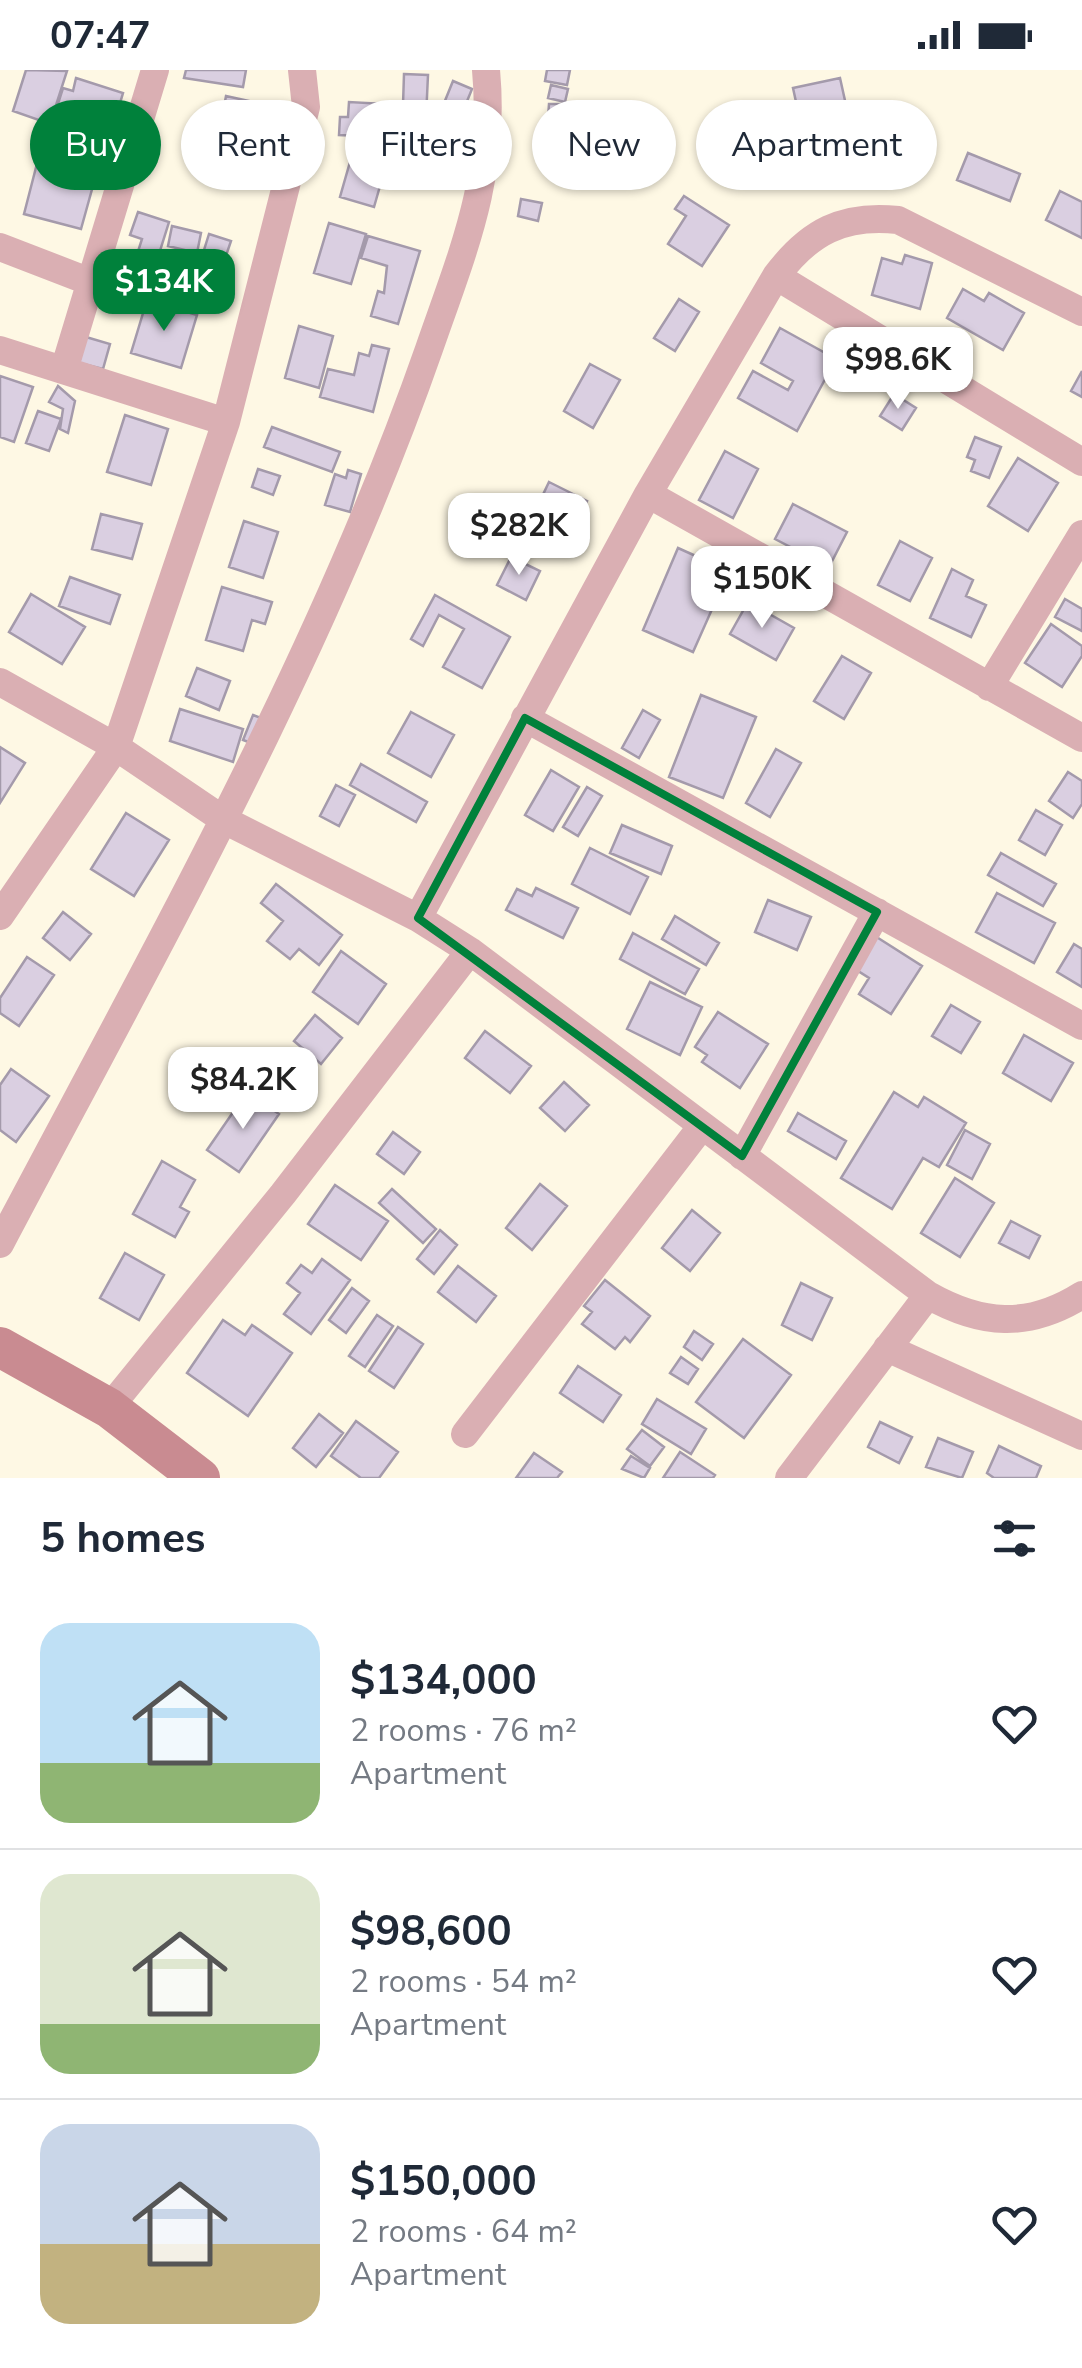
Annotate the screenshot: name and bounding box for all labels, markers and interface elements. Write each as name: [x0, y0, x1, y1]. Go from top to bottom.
text: 07:47: [50, 10, 151, 61]
chip: Buy: [30, 100, 161, 190]
chip: Rent: [181, 100, 325, 190]
chip: Filters: [345, 100, 512, 190]
chip: New: [532, 100, 676, 190]
chip: Apartment: [696, 100, 937, 190]
pin: $134K: [94, 249, 234, 334]
text: $134K: [115, 260, 213, 303]
pin: $98.6K: [817, 327, 979, 412]
text: $98.6K: [845, 338, 951, 381]
pin: $282K: [449, 493, 589, 578]
text: $282K: [470, 504, 568, 547]
pin: $150K: [692, 546, 832, 631]
text: $150K: [713, 557, 811, 600]
pin: $84.2K: [162, 1047, 324, 1132]
text: $84.2K: [190, 1058, 296, 1101]
text: 5 homes: [40, 1510, 205, 1567]
icon: filters: [987, 1511, 1042, 1566]
text: $134,000: [350, 1652, 537, 1709]
icon: home: [120, 1663, 240, 1783]
icon: heart: [987, 1696, 1042, 1751]
text: 2 rooms · 76 m²: [350, 1709, 577, 1752]
text: Apartment: [350, 1752, 506, 1795]
text: $98,600: [350, 1903, 512, 1960]
icon: home: [120, 1914, 240, 2034]
icon: heart: [987, 1947, 1042, 2002]
text: 2 rooms · 54 m²: [350, 1960, 577, 2003]
text: Apartment: [350, 2003, 506, 2046]
text: $150,000: [350, 2153, 537, 2210]
icon: home: [120, 2164, 240, 2284]
icon: heart: [987, 2197, 1042, 2252]
text: 2 rooms · 64 m²: [350, 2210, 577, 2253]
text: Apartment: [350, 2253, 506, 2296]

